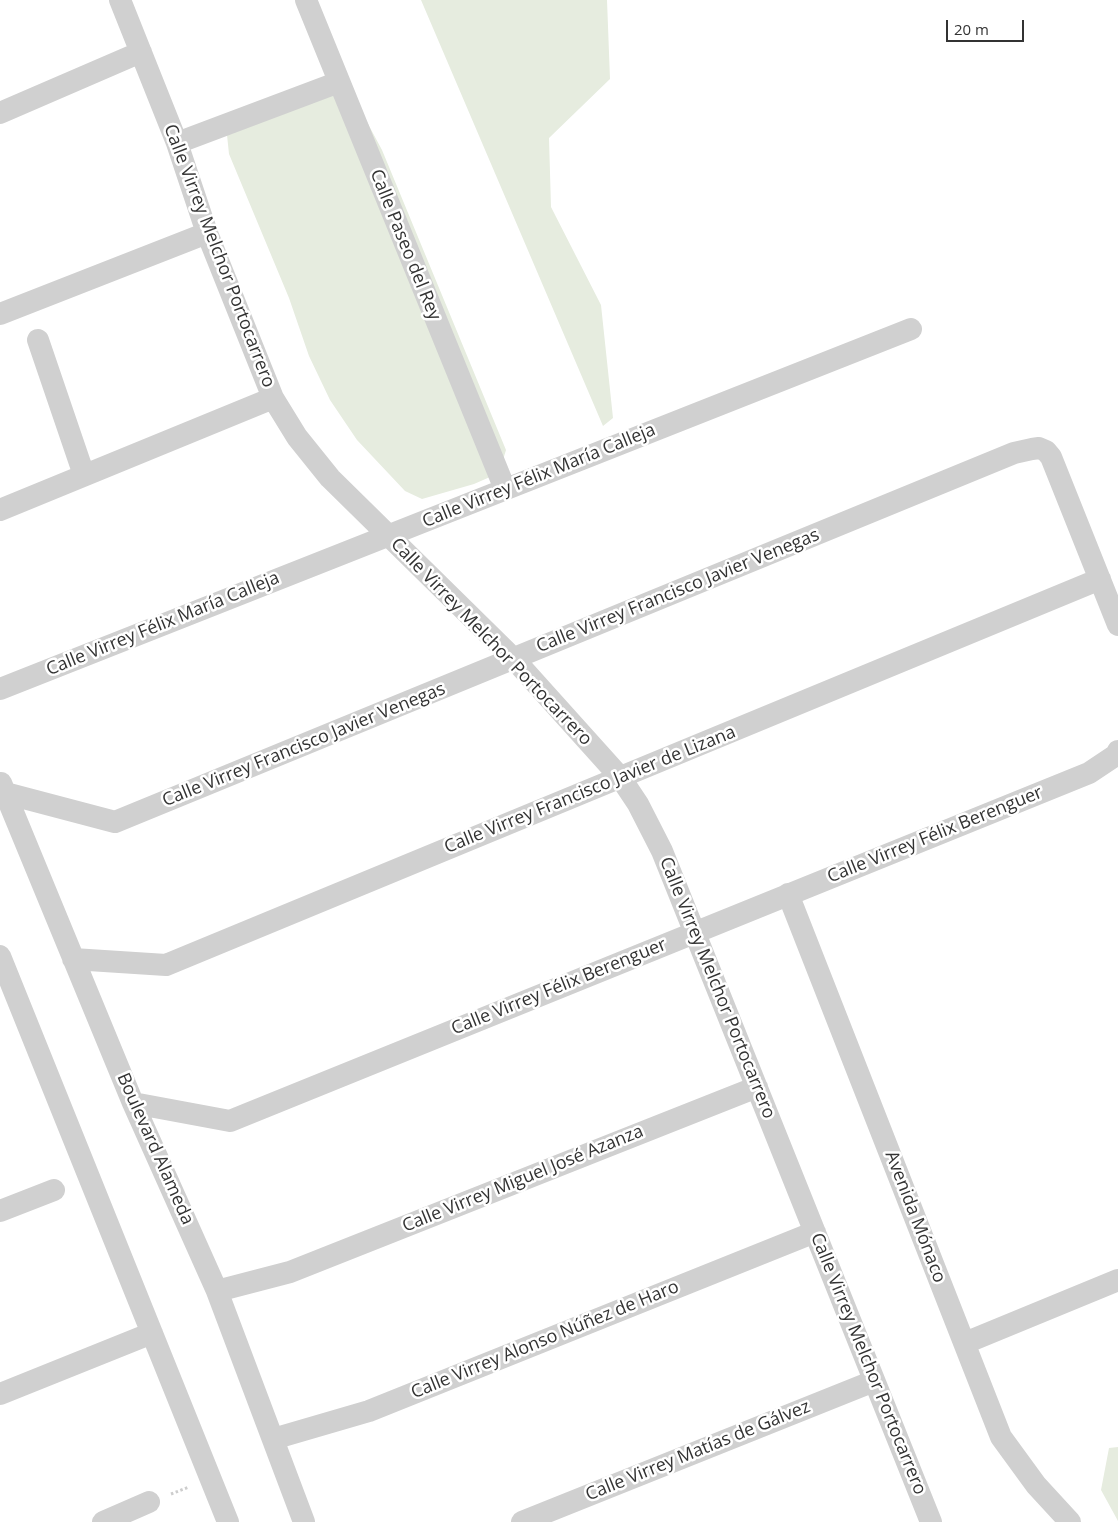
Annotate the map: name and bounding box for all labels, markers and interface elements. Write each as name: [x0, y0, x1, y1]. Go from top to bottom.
scale bar: [948, 10, 1026, 42]
text: 20 m: [954, 19, 989, 39]
street label: Calle Virrey Melchor Portocarrero: [159, 121, 279, 391]
street label: Calle Paseo del Rey: [365, 166, 445, 324]
street label: Calle Virrey Félix María Calleja: [419, 419, 659, 533]
street label: Calle Virrey Francisco Javier Venegas: [533, 524, 823, 658]
street label: Calle Virrey Melchor Portocarrero: [386, 534, 596, 750]
street label: Calle Virrey Félix María Calleja: [43, 567, 283, 681]
street label: Calle Virrey Francisco Javier Venegas: [159, 678, 449, 812]
street label: Calle Virrey Francisco Javier de Lizana: [441, 721, 739, 859]
street label: Calle Virrey Félix Berenguer: [824, 782, 1046, 888]
street label: Calle Virrey Melchor Portocarrero: [654, 854, 780, 1122]
street label: Calle Virrey Félix Berenguer: [448, 934, 670, 1040]
street label: Boulevard Alameda: [112, 1070, 198, 1228]
street label: Calle Virrey Miguel José Azanza: [399, 1121, 647, 1237]
street label: Avenida Mónaco: [880, 1148, 950, 1286]
street label: Calle Virrey Melchor Portocarrero: [805, 1230, 931, 1498]
street label: Calle Virrey Alonso Núñez de Haro: [408, 1276, 682, 1404]
street label: Calle Virrey Matías de Gálvez: [583, 1396, 813, 1506]

